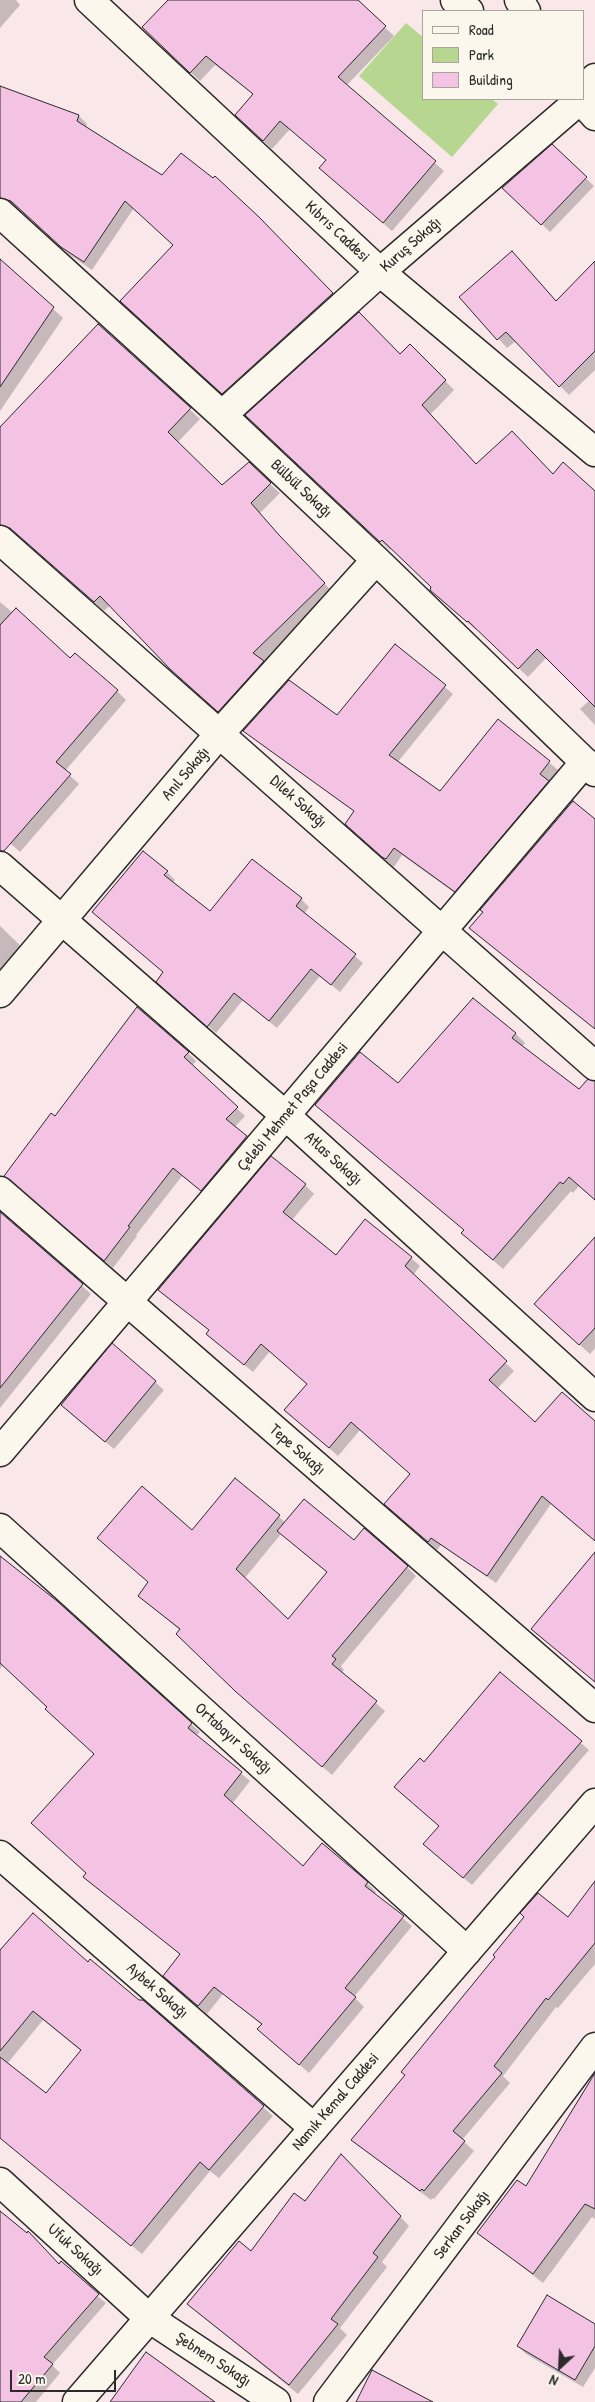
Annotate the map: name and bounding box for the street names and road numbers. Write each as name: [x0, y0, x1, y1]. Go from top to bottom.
street label: Kıbrıs Caddesi: [301, 197, 373, 267]
street label: Kuruş Sokağı: [377, 213, 445, 277]
street label: Bülbül Sokağı: [266, 456, 336, 522]
street label: Anıl Sokağı: [158, 743, 214, 805]
street label: Dilek Sokağı: [266, 772, 330, 832]
street label: Çelebi Mehmet Paşa Caddesi: [233, 1039, 353, 1175]
street label: Atlas Sokağı: [300, 1128, 366, 1190]
street label: Tepe Sokağı: [265, 1420, 329, 1480]
street label: Ortabayır Sokağı: [190, 1699, 276, 1779]
street label: Aybek Sokağı: [122, 1959, 192, 2023]
street label: Namık Kemal Caddesi: [288, 2049, 384, 2155]
street label: Serkan Sokağı: [430, 2187, 494, 2263]
street label: Ufuk Sokağı: [43, 2220, 107, 2280]
street label: Şebnem Sokağı: [172, 2329, 254, 2391]

